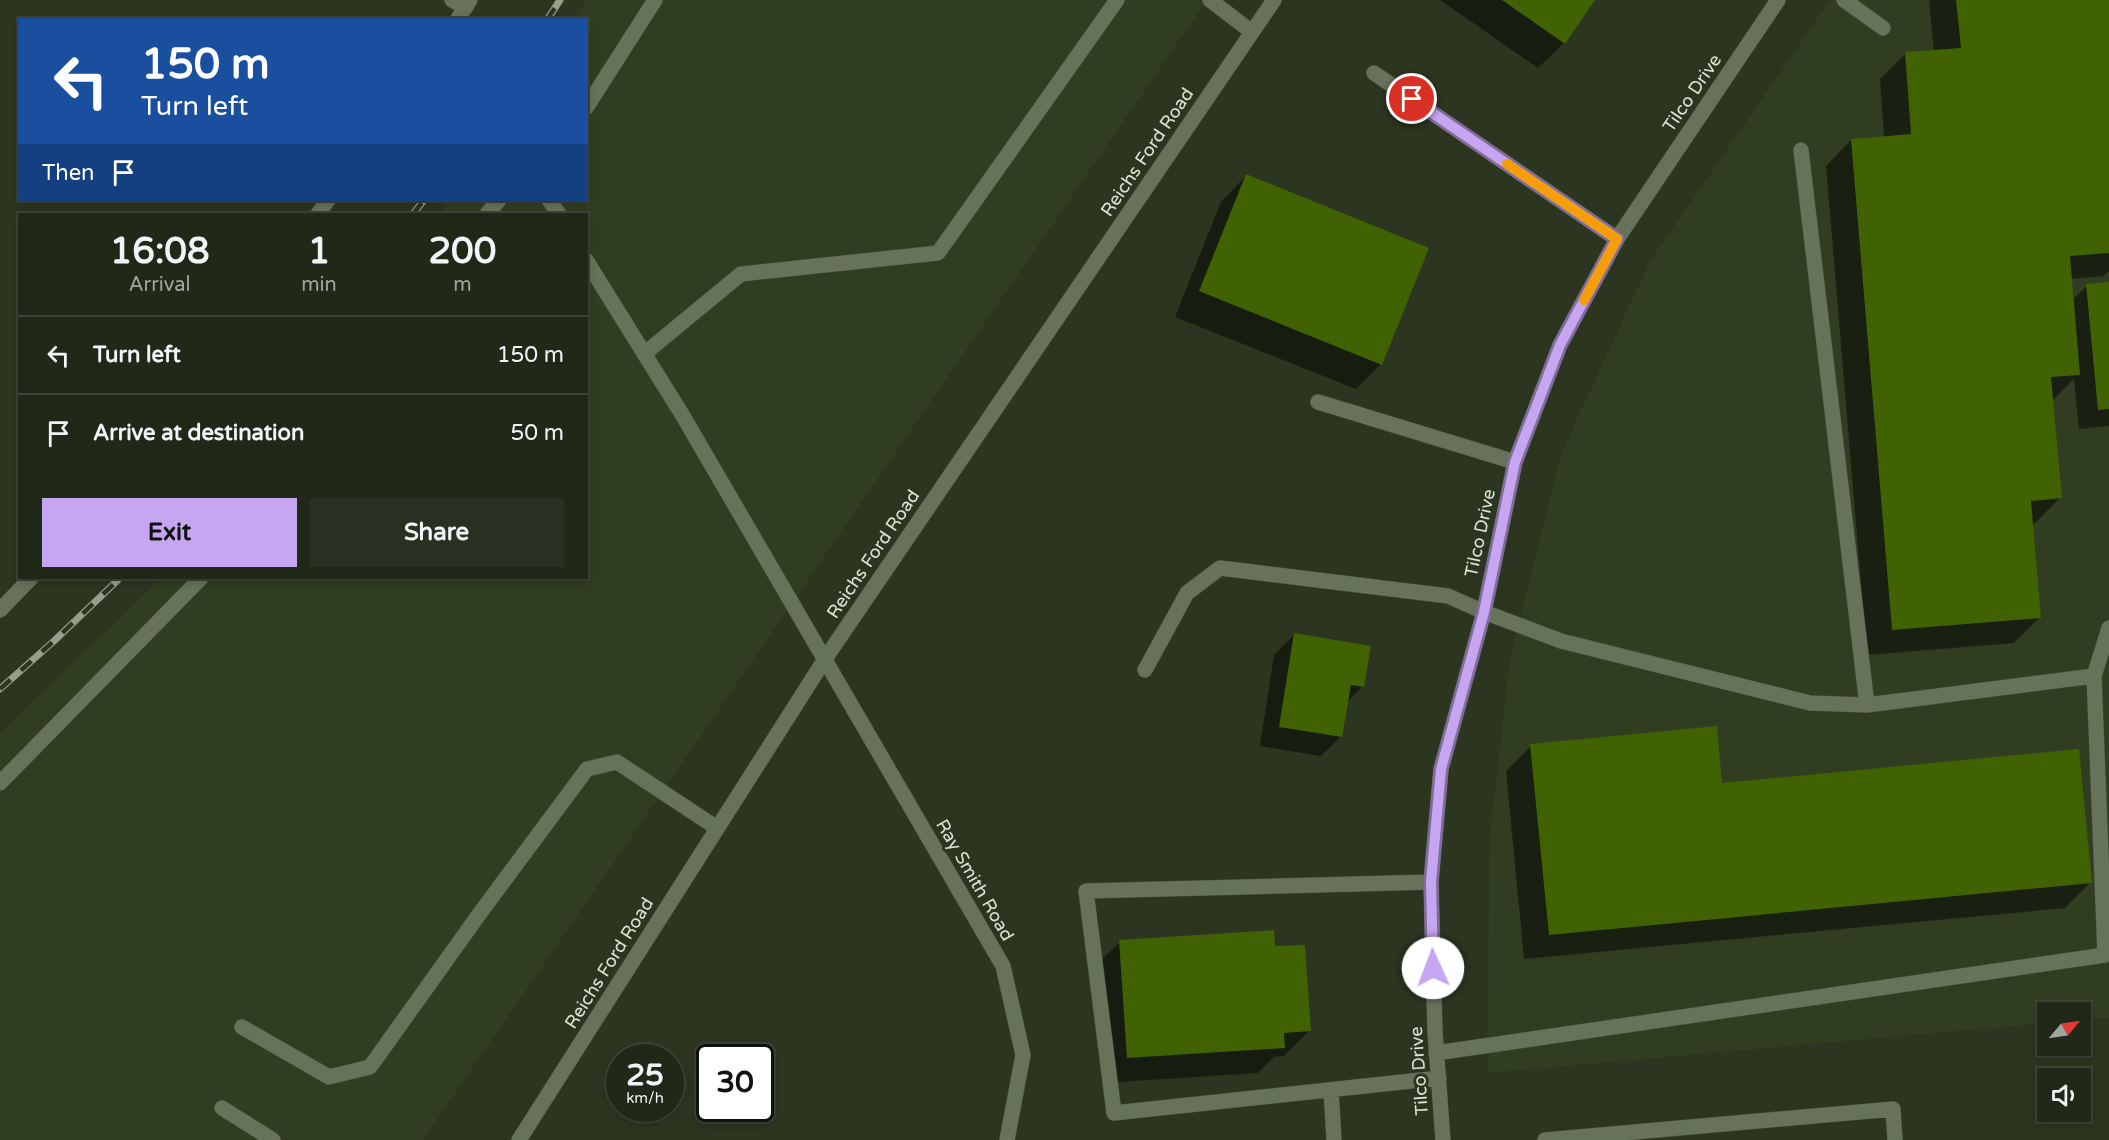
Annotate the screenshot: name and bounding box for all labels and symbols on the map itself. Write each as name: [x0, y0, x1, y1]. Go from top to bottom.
street label: Tilco Drive: [1658, 50, 1726, 136]
pin: [1386, 73, 1437, 124]
street label: Reichs Ford Road: [1096, 83, 1198, 221]
street label: Reichs Ford Road: [822, 485, 924, 623]
street label: Tilco Drive: [1460, 487, 1500, 579]
street label: Ray Smith Road: [931, 815, 1019, 945]
street label: Reichs Ford Road: [560, 893, 658, 1033]
position arrow: [1401, 936, 1465, 1000]
north arrow: [2037, 1002, 2091, 1056]
street label: Tilco Drive: [1405, 1026, 1433, 1116]
speed limit sign: 30: [696, 1044, 774, 1122]

